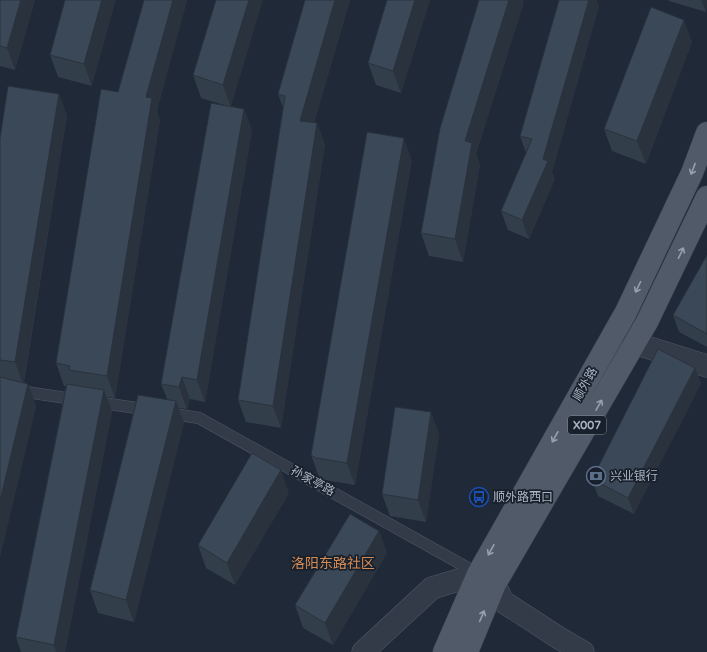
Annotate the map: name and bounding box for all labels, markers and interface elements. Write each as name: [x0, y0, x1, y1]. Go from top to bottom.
one-way arrow: [689, 163, 697, 175]
one-way arrow: [677, 248, 685, 260]
one-way arrow: [634, 280, 641, 292]
street label: 顺外路: [570, 365, 600, 403]
one-way arrow: [595, 399, 603, 411]
road number: X007: [568, 416, 606, 434]
one-way arrow: [550, 431, 558, 443]
street label: 孙家亭路: [289, 463, 337, 499]
bank icon: 兴业银行: [585, 465, 607, 487]
place label: 兴业银行: [610, 469, 658, 483]
bus stop icon: 顺外路西口: [468, 486, 490, 508]
place label: 顺外路西口: [493, 490, 553, 504]
one-way arrow: [486, 544, 494, 556]
district label: 洛阳东路社区: [291, 555, 375, 572]
one-way arrow: [478, 610, 486, 622]

